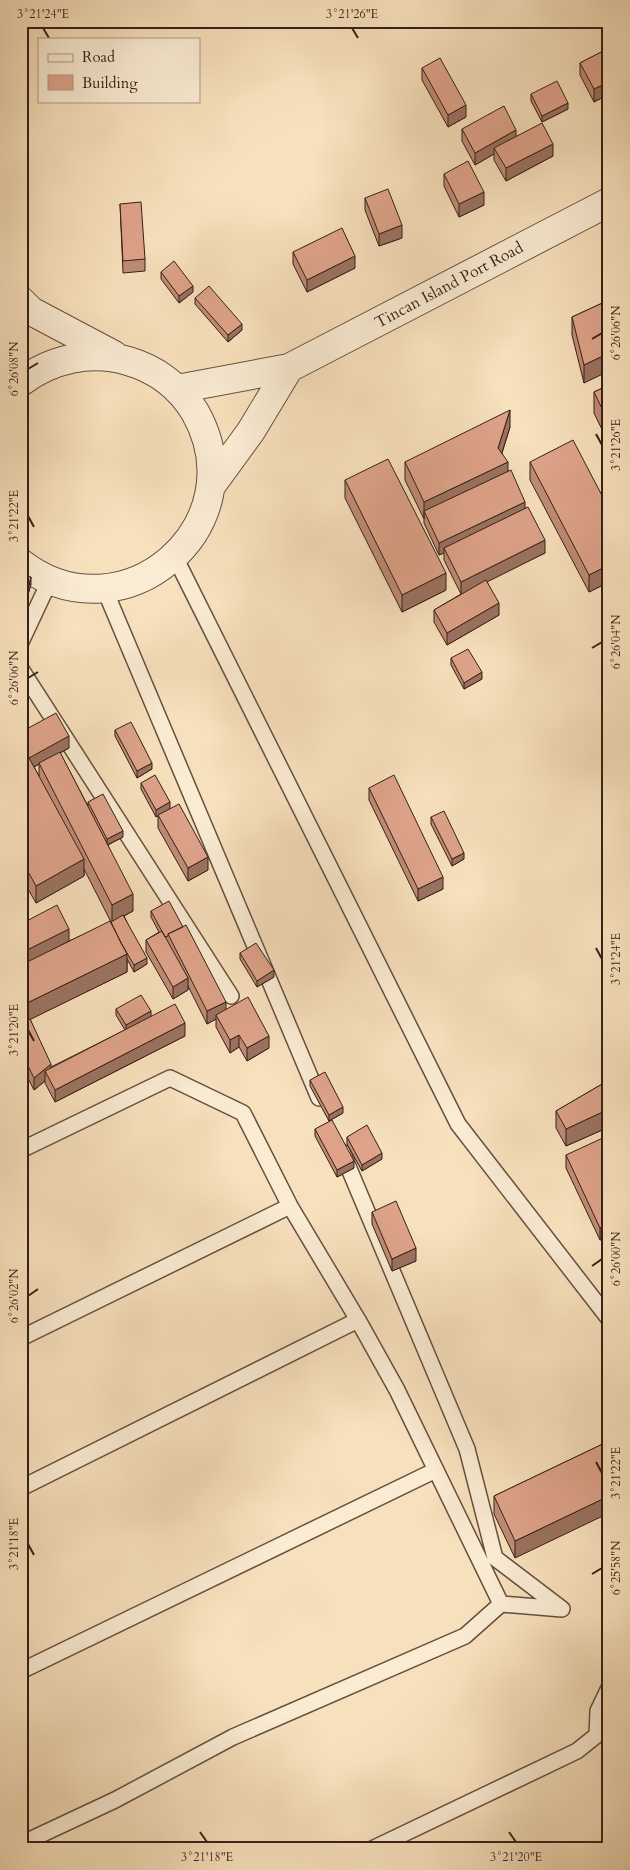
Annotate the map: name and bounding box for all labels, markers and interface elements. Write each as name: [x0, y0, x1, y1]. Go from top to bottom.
text: 3°21'24"E: [17, 6, 69, 22]
text: 3°21'26"E: [326, 6, 378, 22]
legend: [38, 38, 200, 102]
text: Road: [82, 47, 115, 67]
text: Building: [82, 73, 138, 93]
street label: Tincan Island Port Road: [371, 236, 527, 333]
text: 6°26'06"N: [608, 305, 624, 360]
text: 6°26'08"N: [6, 341, 22, 396]
text: 3°21'26"E: [608, 419, 624, 471]
text: 3°21'22"E: [6, 490, 22, 542]
text: 6°26'04"N: [608, 614, 624, 669]
text: 6°26'06"N: [6, 650, 22, 705]
text: 3°21'24"E: [608, 933, 624, 985]
text: 3°21'20"E: [6, 1004, 22, 1056]
text: 6°26'00"N: [608, 1231, 624, 1286]
text: 6°26'02"N: [6, 1268, 22, 1323]
text: 3°21'22"E: [608, 1447, 624, 1499]
text: 3°21'18"E: [6, 1518, 22, 1570]
text: 6°25'58"N: [608, 1540, 624, 1595]
text: 3°21'18"E: [181, 1849, 233, 1865]
text: 3°21'20"E: [490, 1849, 542, 1865]

